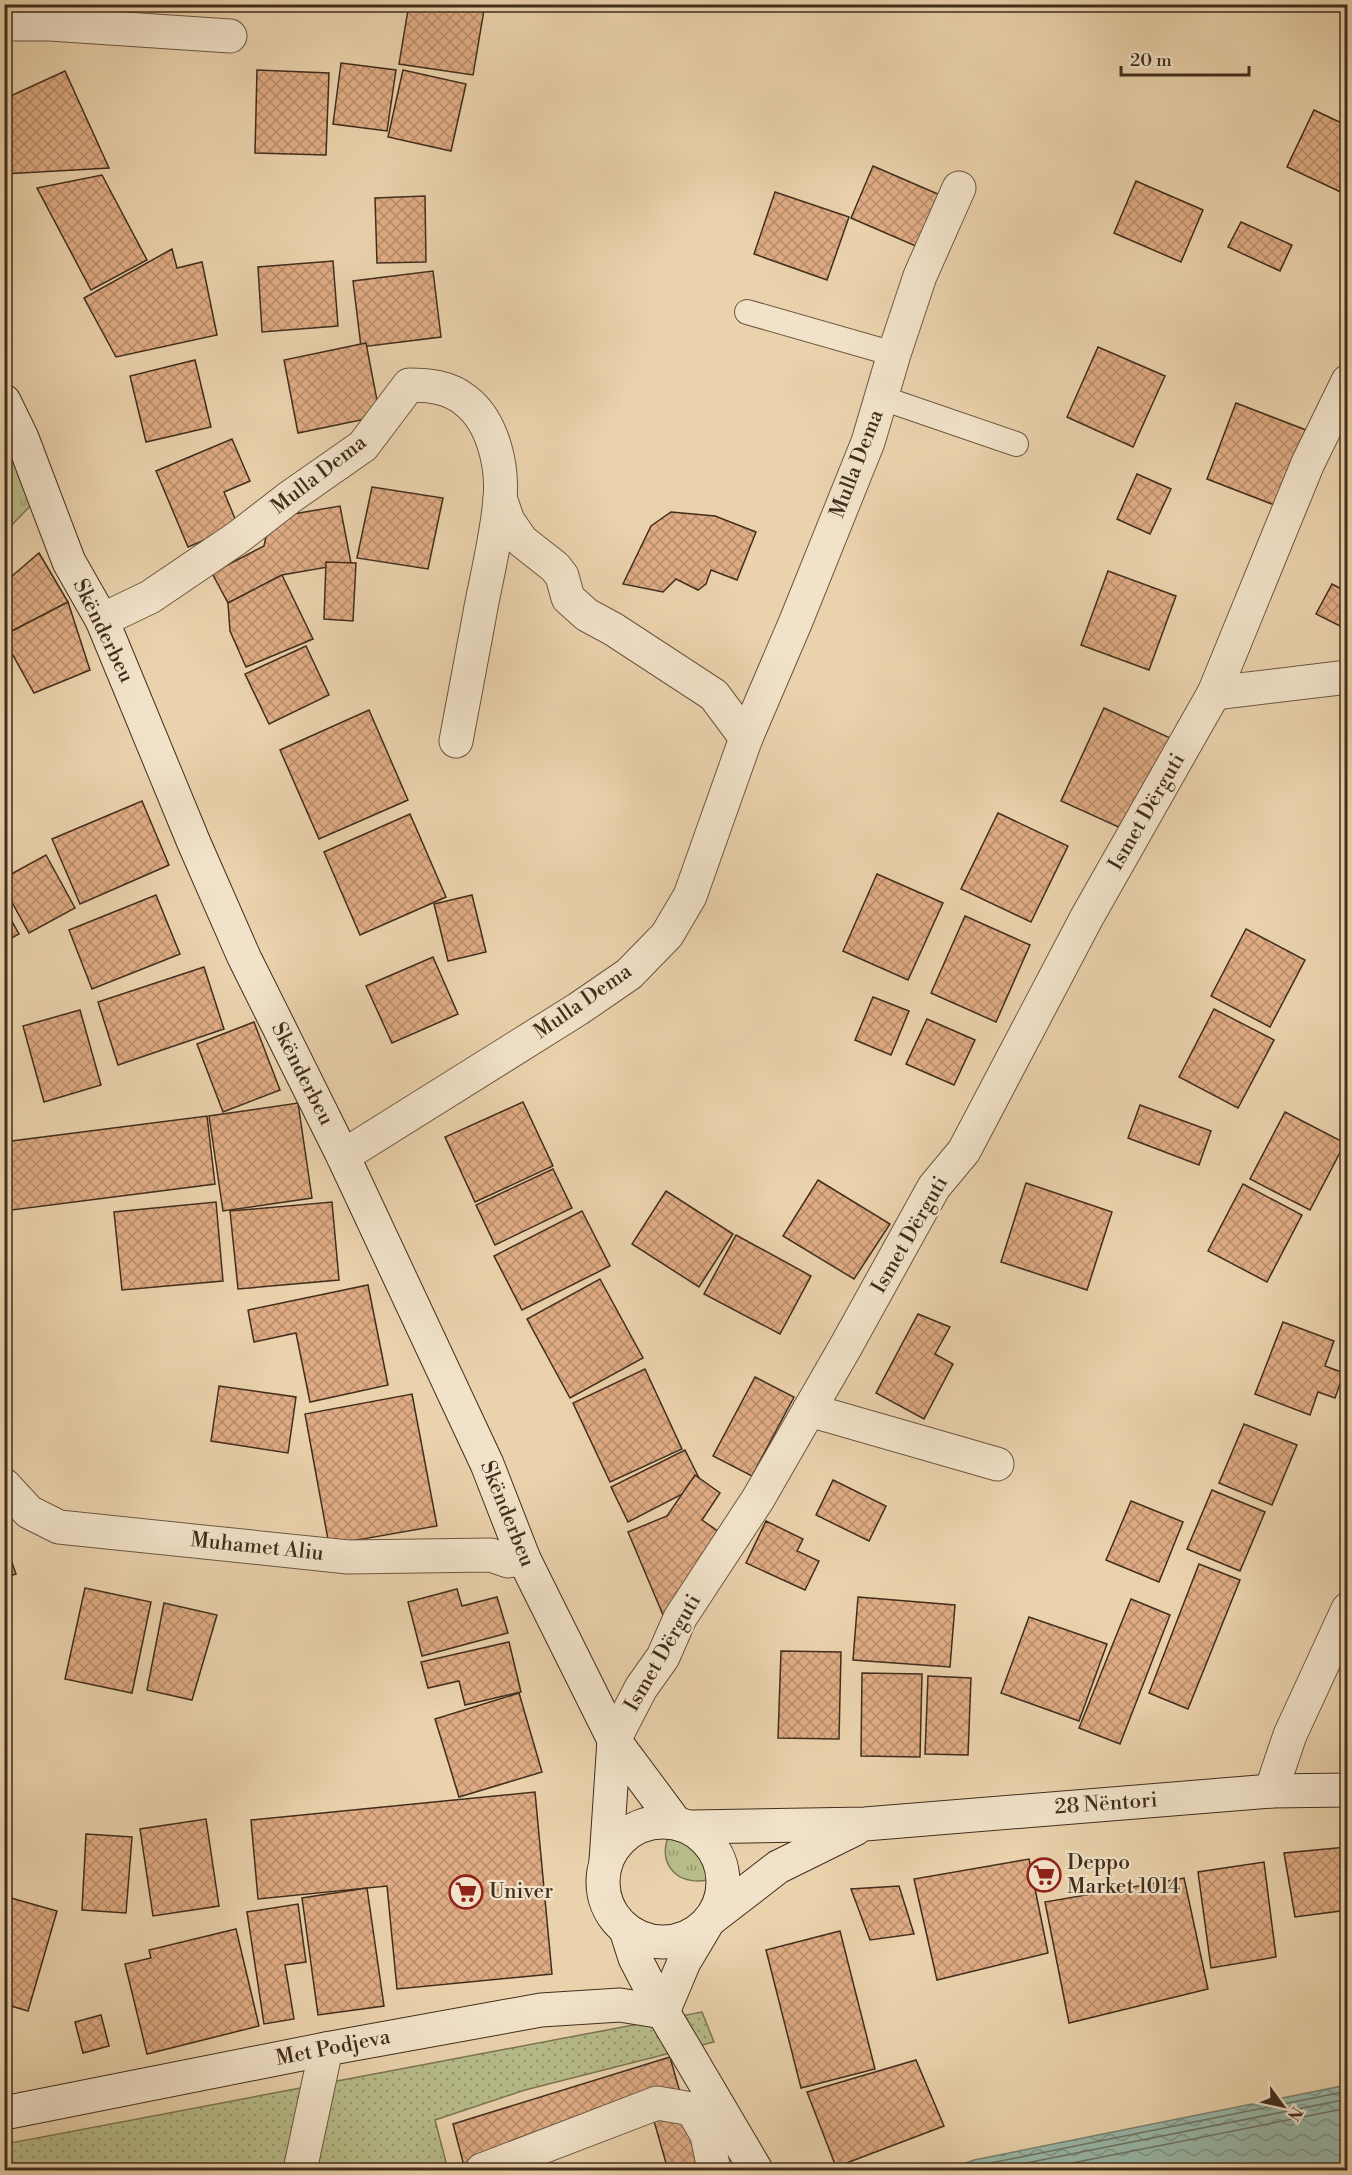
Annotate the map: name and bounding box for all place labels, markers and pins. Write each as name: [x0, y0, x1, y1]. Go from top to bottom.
place label: Deppo Market 1014: [1067, 1850, 1181, 1900]
supermarket icon: Deppo Market 1014: [1026, 1857, 1062, 1893]
supermarket icon: Univer: [448, 1874, 484, 1910]
place label: Univer: [489, 1879, 553, 1905]

